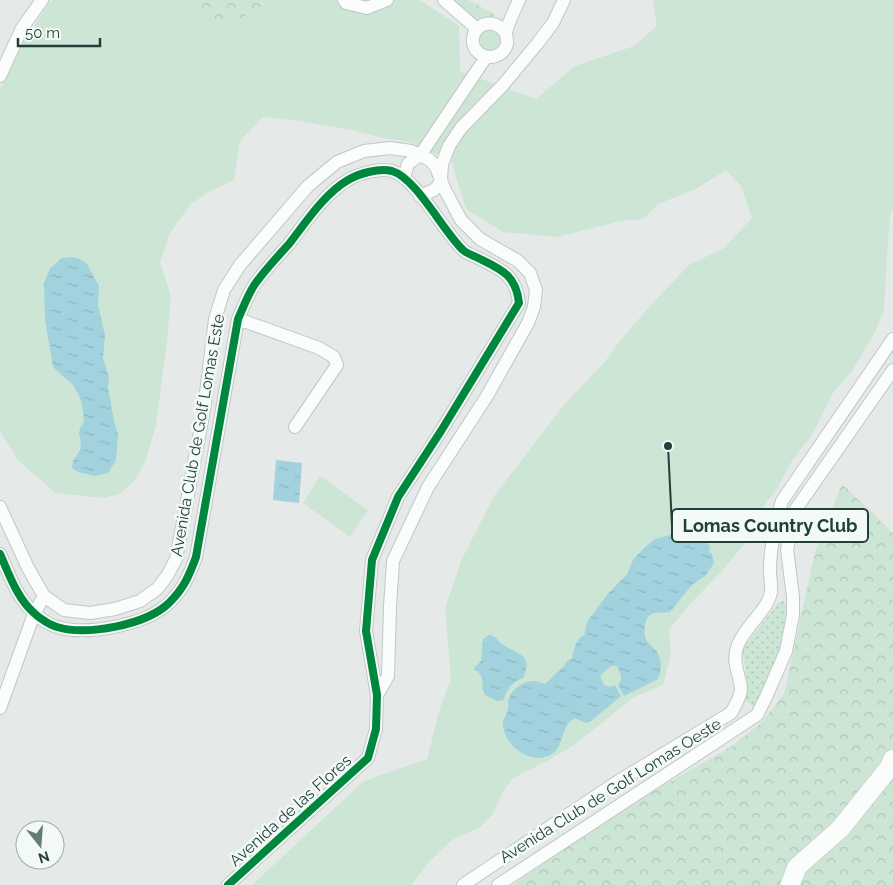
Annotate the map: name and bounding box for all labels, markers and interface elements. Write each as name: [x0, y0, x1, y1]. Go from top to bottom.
scale bar: [18, 15, 100, 47]
text: 50 m: [25, 24, 60, 42]
street label: Avenida Club de Golf Lomas Este: [167, 312, 228, 558]
callout: Lomas Country Club: [672, 509, 868, 542]
text: Lomas Country Club: [682, 515, 858, 536]
street label: Avenida Club de Golf Lomas Oeste: [496, 714, 725, 867]
street label: Avenida de las Flores: [225, 750, 355, 870]
north arrow: [15, 820, 65, 870]
text: N: [36, 848, 51, 867]

